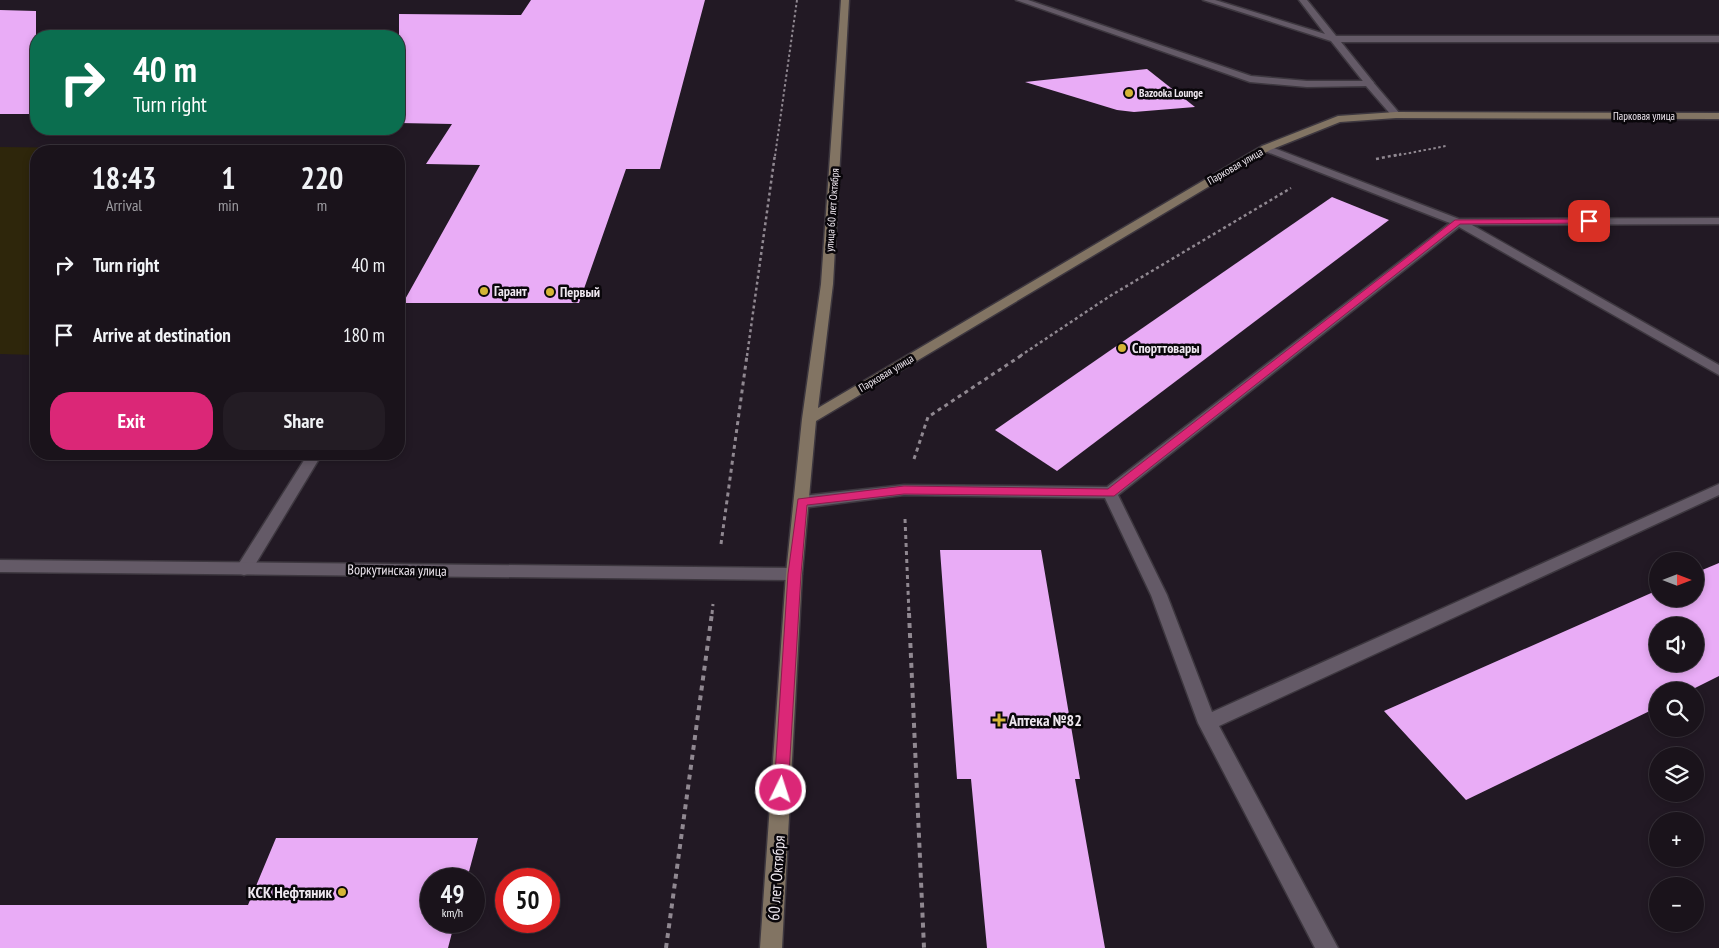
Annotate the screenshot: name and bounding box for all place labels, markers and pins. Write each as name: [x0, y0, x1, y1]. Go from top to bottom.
place label: Bazooka Lounge: [1139, 86, 1203, 100]
marker: Bazooka Lounge: [1123, 87, 1135, 99]
pin: [1568, 200, 1610, 242]
place label: Гарант: [494, 282, 527, 300]
place label: Первый: [560, 283, 600, 301]
marker: Гарант: [478, 285, 490, 297]
marker: Первый: [544, 286, 556, 298]
place label: Спорттовары: [1132, 339, 1200, 357]
marker: Спорттовары: [1116, 342, 1128, 354]
place label: Аптека №82: [1008, 710, 1082, 730]
marker: Аптека №82: [993, 714, 1005, 726]
place label: КСК Нефтяник: [248, 882, 332, 902]
marker: КСК Нефтяник: [336, 886, 348, 898]

